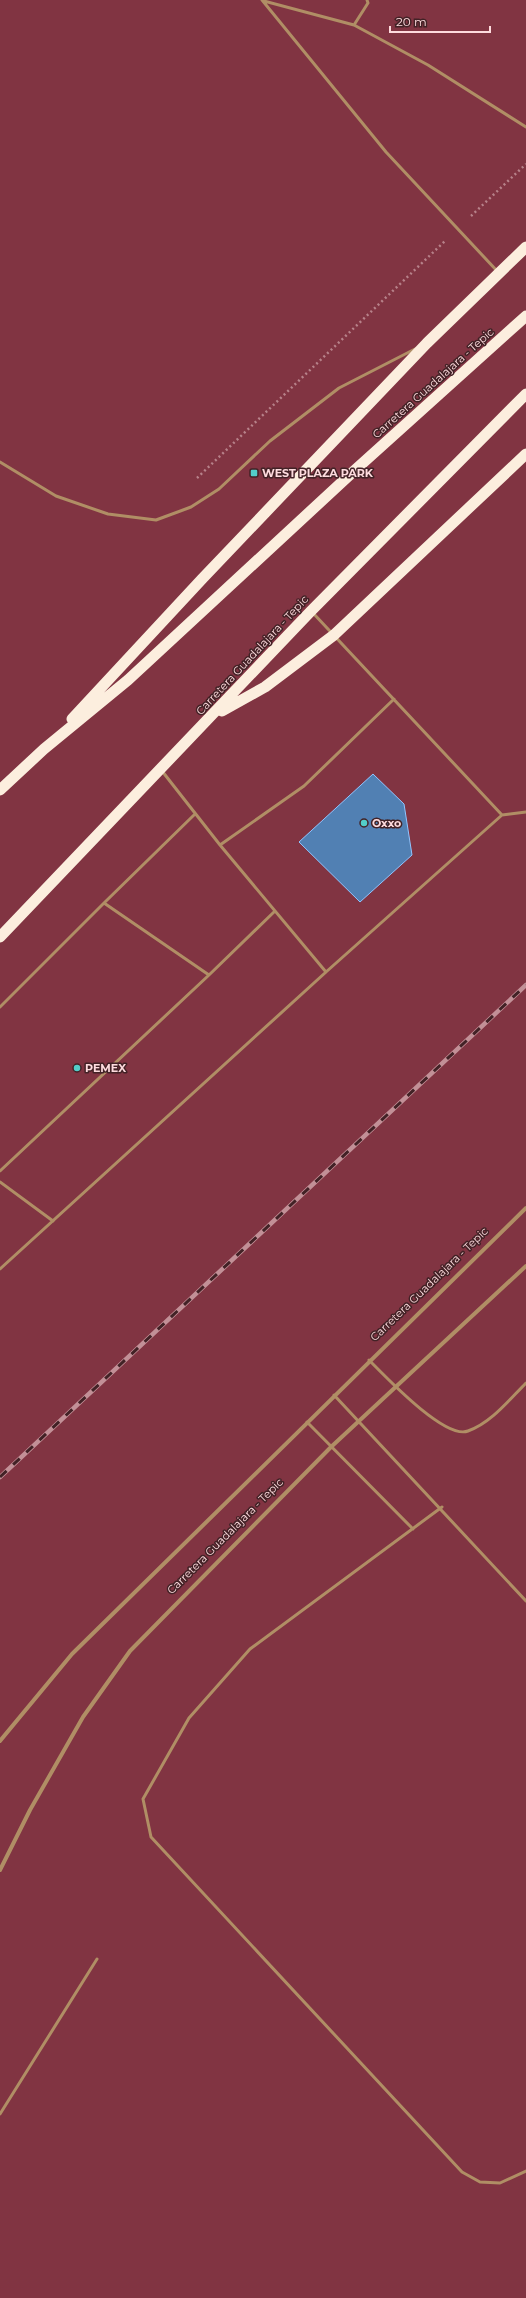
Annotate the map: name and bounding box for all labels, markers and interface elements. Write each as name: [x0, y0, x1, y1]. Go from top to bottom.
scale bar: [390, 8, 490, 34]
text: 20 m: [396, 14, 427, 29]
street label: Carretera Guadalajara - Tepic: [369, 325, 497, 441]
place label: WEST PLAZA PARK: [262, 466, 374, 480]
marker: WEST PLAZA PARK: [249, 468, 259, 478]
street label: Carretera Guadalajara - Tepic: [193, 592, 311, 718]
place label: Oxxo: [372, 816, 401, 830]
marker: Oxxo: [359, 818, 369, 828]
place label: PEMEX: [85, 1061, 126, 1075]
marker: PEMEX: [72, 1063, 82, 1073]
street label: Carretera Guadalajara - Tepic: [367, 1224, 491, 1344]
street label: Carretera Guadalajara - Tepic: [164, 1475, 286, 1597]

